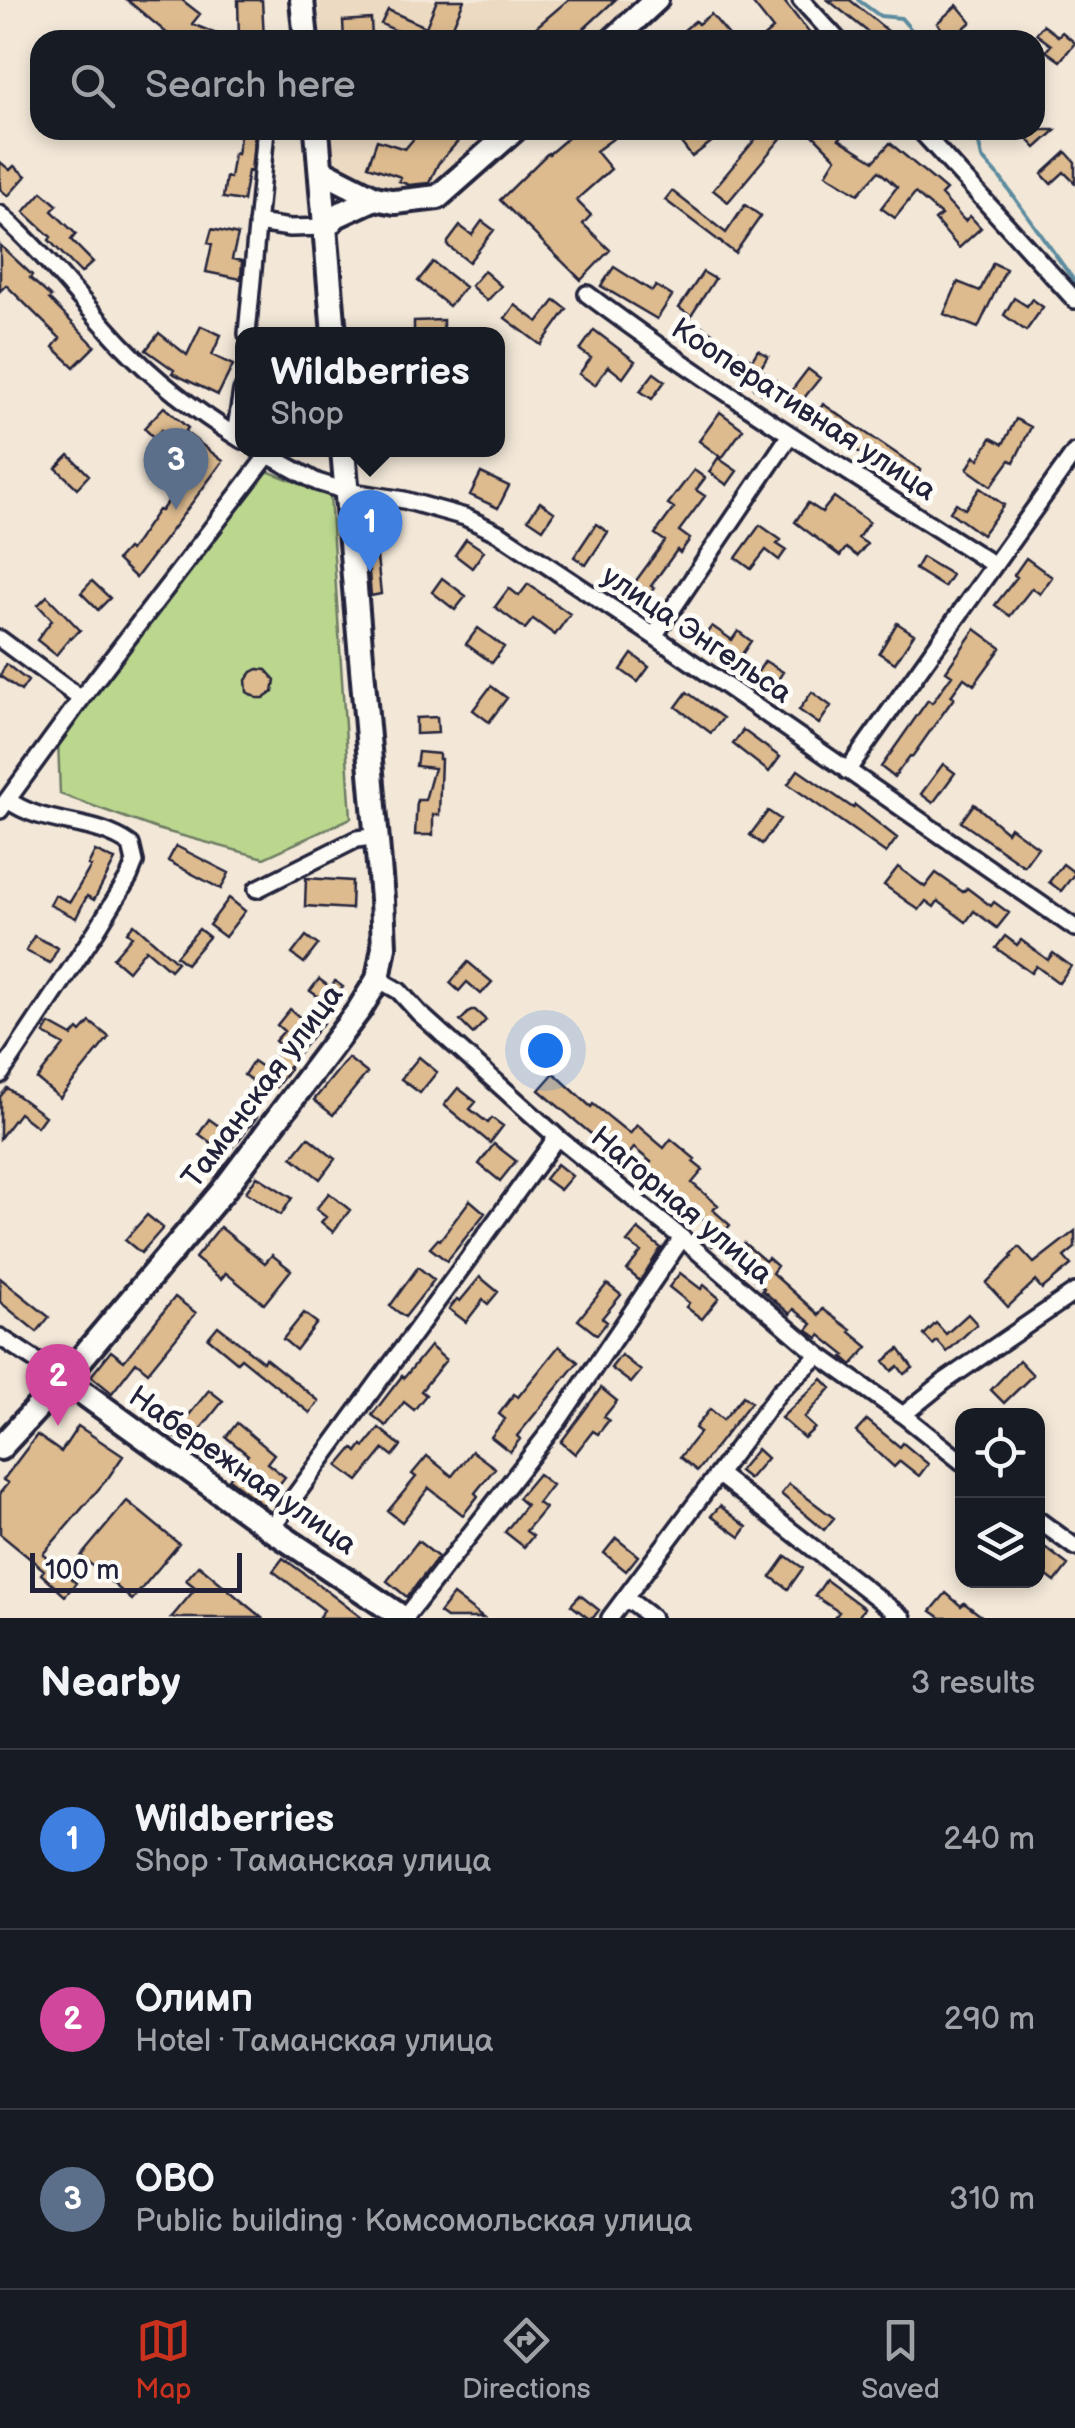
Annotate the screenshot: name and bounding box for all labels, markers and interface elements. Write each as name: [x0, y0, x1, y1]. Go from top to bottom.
search box: [30, 30, 1045, 140]
icon: search: [65, 58, 120, 113]
text: Search here: [145, 63, 356, 108]
street label: Кооперативная улица: [664, 311, 943, 509]
popup: [235, 327, 505, 457]
text: Wildberries: [270, 350, 470, 395]
text: Shop: [270, 395, 344, 434]
pin: 3: [144, 428, 208, 510]
pin: 1: [338, 490, 402, 572]
street label: улица Энгельса: [595, 558, 798, 712]
street label: Таманская улица: [175, 978, 351, 1195]
your location: [520, 1025, 571, 1076]
street label: Нагорная улица: [583, 1119, 780, 1292]
pin: 2: [26, 1344, 90, 1426]
street label: Набережная улица: [121, 1379, 364, 1563]
map controls: [955, 1408, 1045, 1588]
button: locate: [955, 1408, 1045, 1498]
button: layers: [955, 1498, 1045, 1588]
scale bar: [30, 1548, 242, 1592]
text: 100 m: [45, 1554, 119, 1587]
text: Nearby: [40, 1658, 180, 1709]
text: 3 results: [911, 1664, 1035, 1703]
text: Wildberries: [135, 1797, 334, 1842]
text: 1: [66, 1820, 79, 1859]
text: 240 m: [943, 1820, 1035, 1859]
text: Shop · Таманская улица: [135, 1842, 491, 1881]
text: Олимп: [135, 1977, 253, 2022]
text: 2: [63, 2000, 82, 2039]
text: 290 m: [944, 2000, 1035, 2039]
text: Hotel · Таманская улица: [135, 2022, 494, 2061]
text: ОВО: [135, 2157, 215, 2202]
text: 3: [63, 2180, 82, 2219]
text: 310 m: [949, 2180, 1035, 2219]
text: Public building · Комсомольская улица: [135, 2202, 693, 2241]
tab: Map: [135, 2313, 192, 2406]
tab: Directions: [462, 2313, 591, 2406]
tab: Saved: [861, 2313, 940, 2406]

